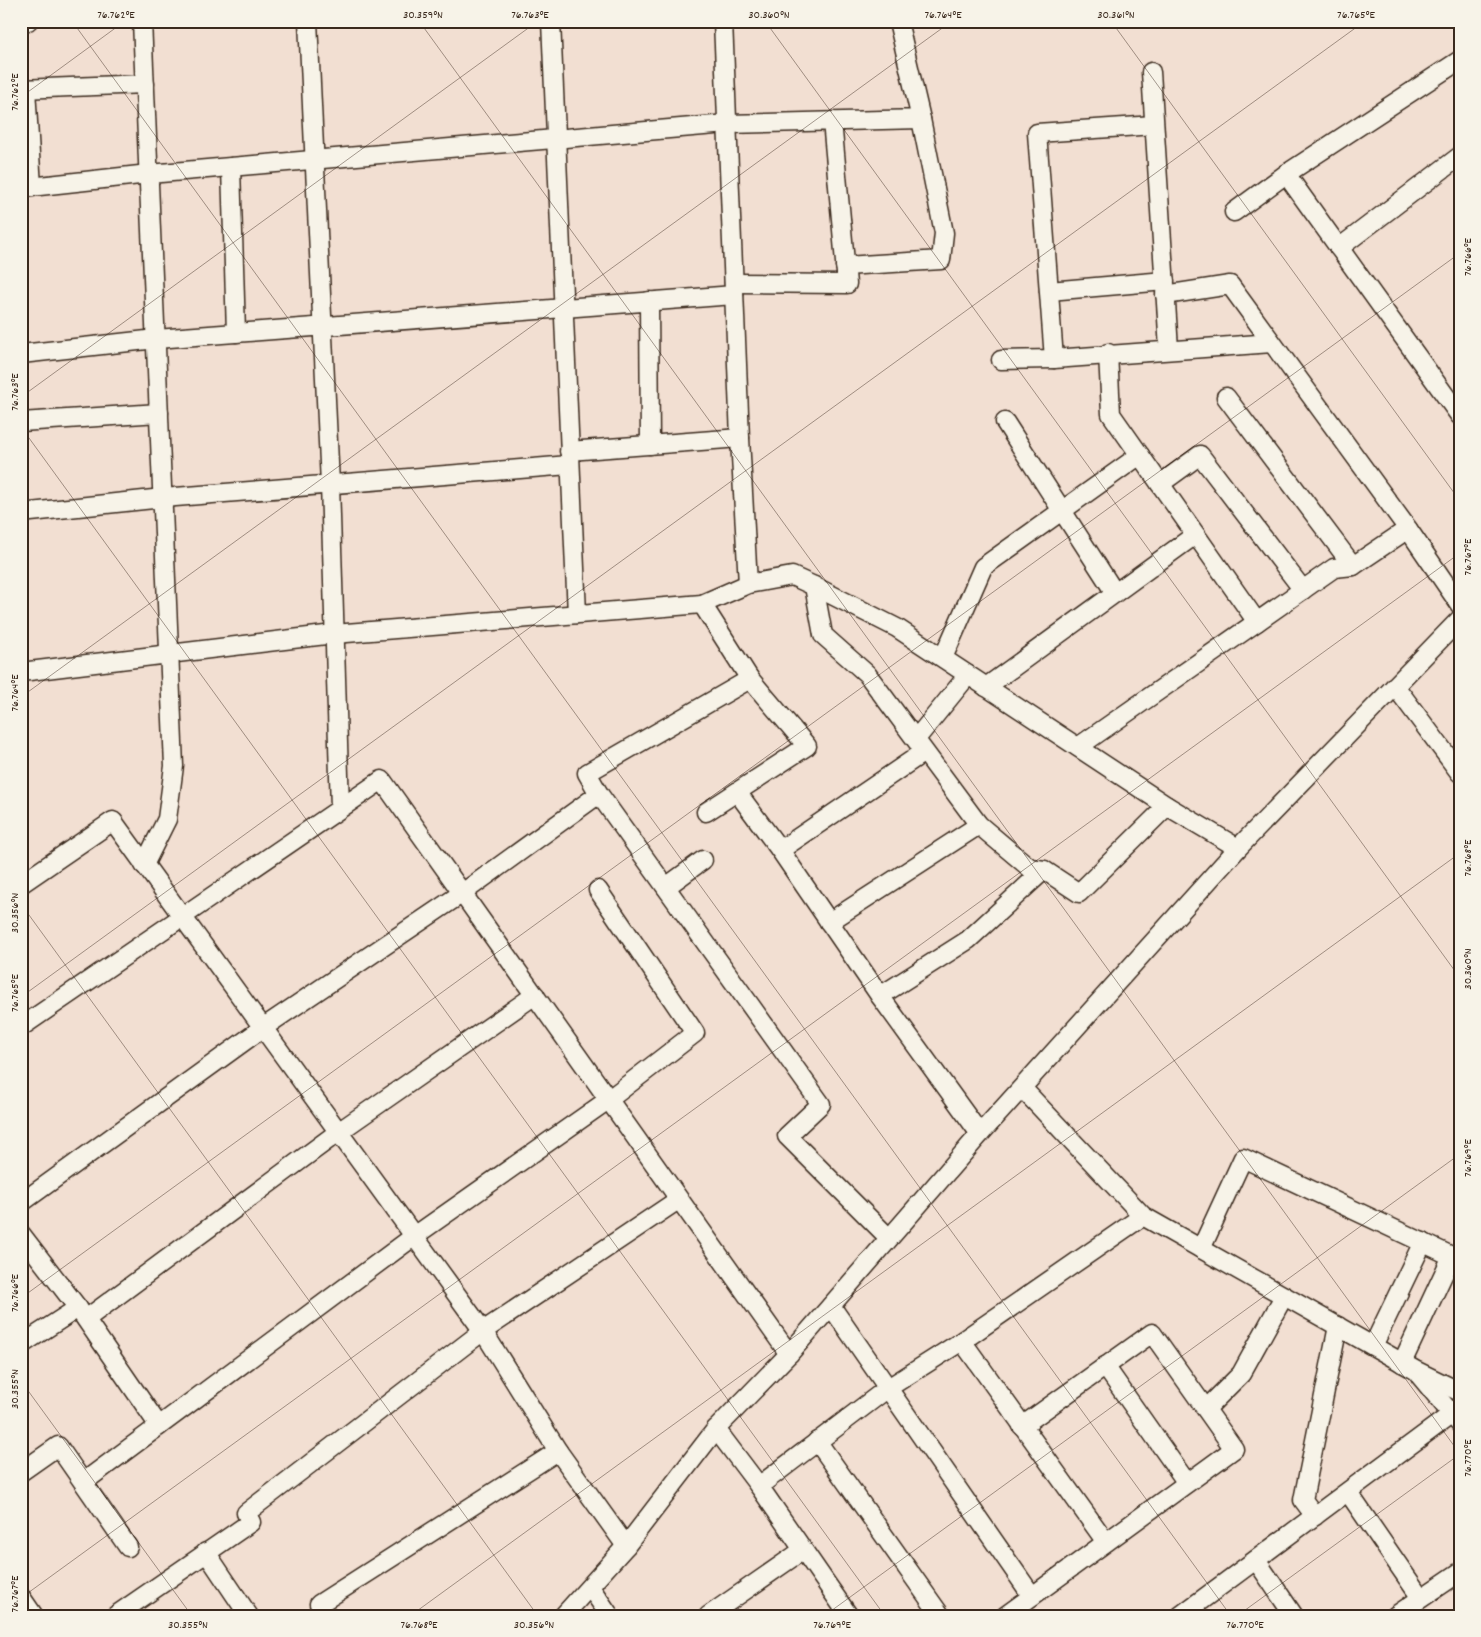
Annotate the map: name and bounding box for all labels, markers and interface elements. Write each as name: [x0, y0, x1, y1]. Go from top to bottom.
text: 76.762°E: [97, 7, 135, 24]
text: 30.359°N: [403, 7, 443, 24]
text: 76.763°E: [511, 7, 549, 24]
text: 30.360°N: [748, 7, 790, 24]
text: 76.764°E: [924, 7, 962, 24]
text: 30.361°N: [1097, 7, 1135, 24]
text: 76.765°E: [1337, 7, 1375, 24]
text: 76.762°E: [7, 73, 24, 111]
text: 76.766°E: [1460, 237, 1477, 276]
text: 76.763°E: [7, 373, 24, 411]
text: 76.767°E: [1460, 538, 1477, 575]
text: 76.764°E: [7, 674, 24, 712]
text: 76.768°E: [1460, 839, 1477, 877]
text: 30.356°N: [7, 893, 24, 933]
text: 30.360°N: [1460, 948, 1477, 990]
text: 76.765°E: [7, 974, 24, 1012]
text: 76.769°E: [1460, 1139, 1477, 1177]
text: 76.766°E: [7, 1273, 24, 1312]
text: 30.355°N: [7, 1369, 24, 1409]
text: 76.770°E: [1460, 1439, 1477, 1477]
text: 76.767°E: [7, 1575, 24, 1612]
text: 30.355°N: [168, 1617, 208, 1634]
text: 76.768°E: [400, 1617, 438, 1634]
text: 30.356°N: [514, 1617, 554, 1634]
text: 76.769°E: [813, 1617, 851, 1634]
text: 76.770°E: [1226, 1617, 1264, 1634]

